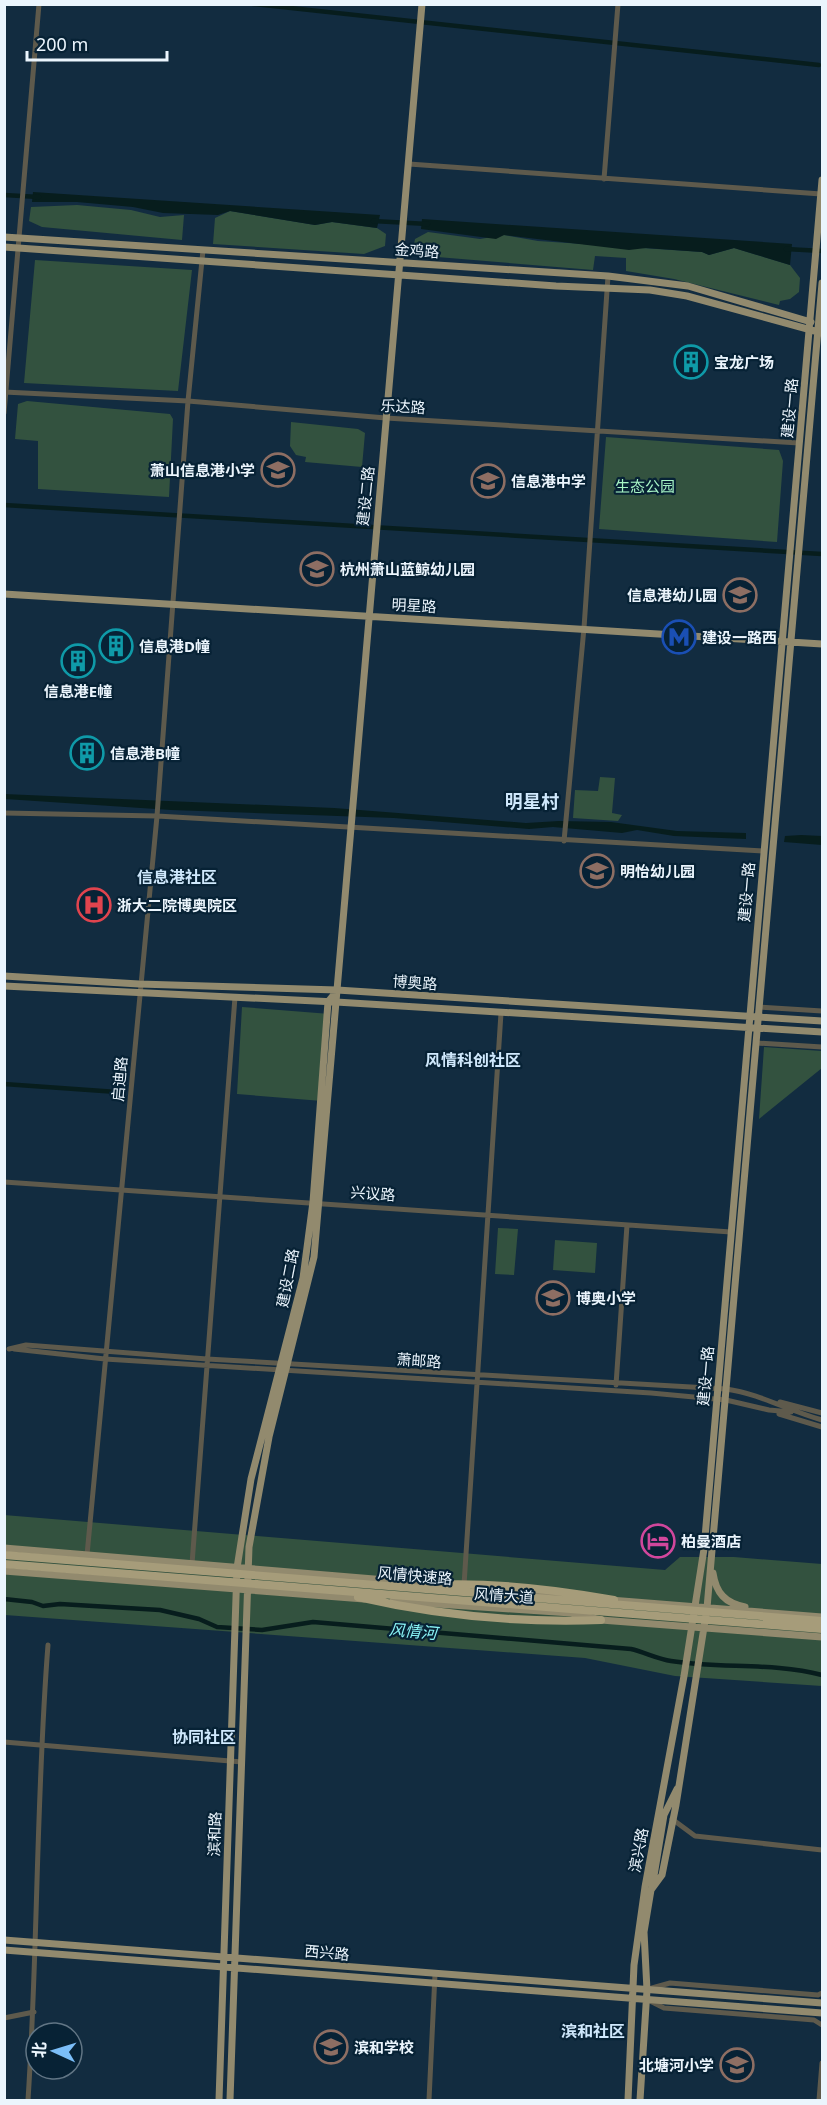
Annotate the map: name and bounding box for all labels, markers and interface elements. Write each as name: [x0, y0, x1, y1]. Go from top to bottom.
scale bar: [27, 24, 166, 62]
text: 200 m: [36, 32, 88, 56]
street label: 金鸡路: [394, 238, 440, 262]
building icon: 宝龙广场: [673, 344, 709, 380]
place label: 宝龙广场: [714, 352, 774, 372]
street label: 建设一路: [776, 377, 802, 439]
street label: 乐达路: [380, 395, 426, 417]
school or university icon: 萧山信息港小学: [260, 452, 296, 488]
place label: 萧山信息港小学: [150, 460, 255, 480]
school or university icon: 信息港中学: [470, 463, 506, 499]
street label: 建设二路: [352, 465, 378, 527]
place label: 信息港中学: [511, 471, 586, 491]
park label: 生态公园: [615, 476, 675, 496]
school or university icon: 杭州萧山蓝鲸幼儿园: [299, 551, 335, 587]
place label: 杭州萧山蓝鲸幼儿园: [340, 559, 475, 579]
school or university icon: 信息港幼儿园: [722, 577, 758, 613]
place label: 信息港幼儿园: [627, 585, 717, 605]
street label: 明星路: [391, 594, 437, 616]
metro station icon: 建设一路西: [661, 619, 697, 655]
place label: 建设一路西: [702, 627, 777, 647]
building icon: 信息港D幢: [98, 628, 134, 664]
place label: 信息港D幢: [139, 636, 210, 656]
building icon: 信息港E幢: [60, 643, 96, 679]
place label: 信息港E幢: [44, 681, 112, 701]
building icon: 信息港B幢: [69, 735, 105, 771]
place label: 信息港B幢: [110, 743, 180, 763]
district label: 明星村: [505, 789, 559, 813]
school or university icon: 明怡幼儿园: [579, 853, 615, 889]
place label: 明怡幼儿园: [620, 861, 695, 881]
street label: 建设一路: [733, 861, 759, 923]
district label: 信息港社区: [137, 866, 217, 888]
hospital icon: 浙大二院博奥院区: [76, 887, 112, 923]
place label: 浙大二院博奥院区: [117, 895, 237, 915]
street label: 博奥路: [392, 970, 438, 994]
district label: 风情科创社区: [425, 1049, 521, 1071]
street label: 启迪路: [107, 1056, 131, 1102]
street label: 兴议路: [350, 1181, 396, 1205]
street label: 建设二路: [271, 1247, 303, 1309]
school or university icon: 博奥小学: [535, 1280, 571, 1316]
place label: 博奥小学: [576, 1288, 636, 1308]
street label: 建设一路: [692, 1345, 718, 1407]
street label: 萧邮路: [396, 1348, 442, 1372]
hotel icon: 柏曼酒店: [640, 1523, 676, 1559]
place label: 柏曼酒店: [681, 1531, 741, 1551]
street label: 风情快速路: [377, 1562, 453, 1588]
street label: 风情大道: [473, 1583, 535, 1607]
water label: 风情河: [388, 1618, 441, 1644]
district label: 协同社区: [172, 1726, 236, 1748]
street label: 滨和路: [203, 1811, 225, 1857]
street label: 滨兴路: [624, 1826, 652, 1874]
street label: 西兴路: [304, 1940, 350, 1964]
district label: 滨和社区: [561, 2020, 625, 2042]
north arrow: [24, 2021, 84, 2081]
school or university icon: 滨和学校: [313, 2029, 349, 2065]
place label: 滨和学校: [354, 2037, 414, 2057]
text: 北: [28, 2041, 51, 2059]
school or university icon: 北塘河小学: [719, 2047, 755, 2083]
place label: 北塘河小学: [639, 2055, 714, 2075]

